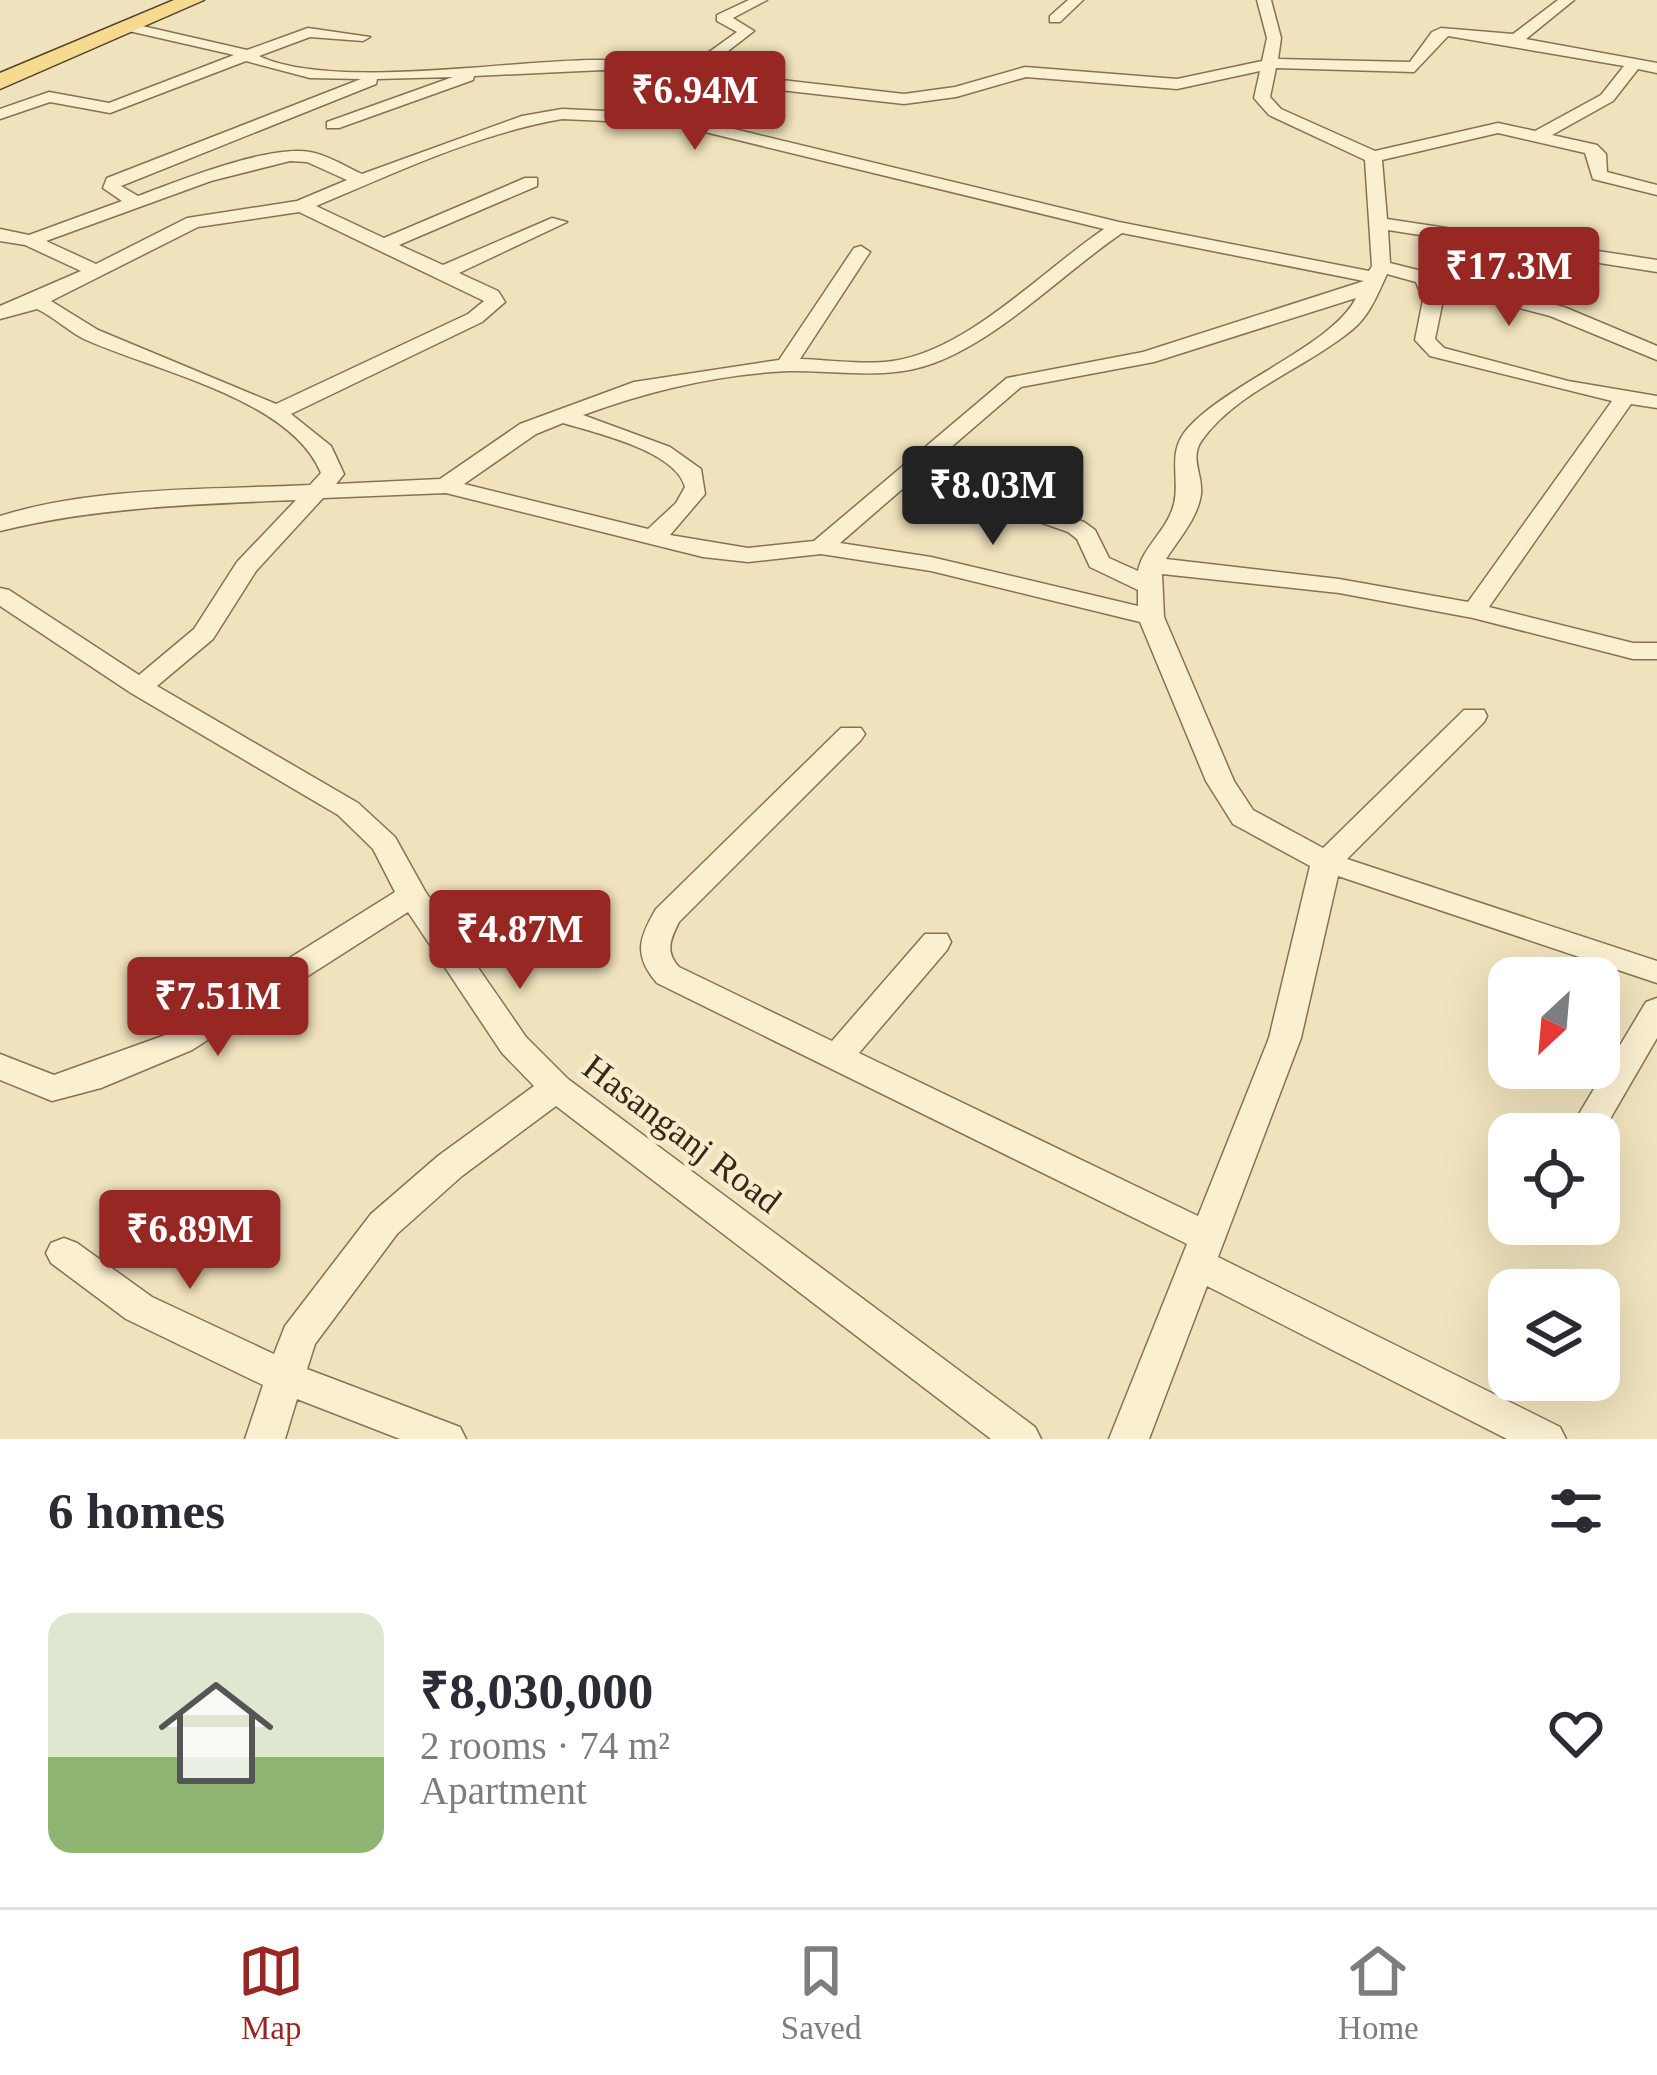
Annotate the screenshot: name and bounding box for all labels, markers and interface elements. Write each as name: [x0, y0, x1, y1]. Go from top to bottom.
pin: ₹6.94M: [597, 51, 793, 153]
text: ₹6.94M: [631, 68, 759, 111]
pin: ₹17.3M: [1411, 227, 1607, 329]
text: ₹17.3M: [1445, 244, 1573, 287]
pin: ₹8.03M: [895, 446, 1091, 548]
text: ₹8.03M: [929, 463, 1057, 506]
pin: ₹4.87M: [422, 890, 618, 992]
text: ₹4.87M: [456, 907, 584, 950]
pin: ₹7.51M: [120, 957, 316, 1059]
north arrow: [1488, 957, 1620, 1089]
map controls: [1488, 957, 1620, 1401]
text: ₹7.51M: [154, 974, 282, 1017]
street label: Hasanganj Road: [575, 1047, 789, 1221]
button: locate: [1488, 1113, 1620, 1245]
pin: ₹6.89M: [92, 1190, 288, 1292]
text: ₹6.89M: [126, 1207, 254, 1250]
button: layers: [1488, 1269, 1620, 1401]
icon: filters: [1543, 1478, 1609, 1544]
text: 6 homes: [48, 1483, 225, 1539]
icon: home: [144, 1661, 288, 1805]
text: ₹8,030,000: [420, 1663, 653, 1719]
icon: heart: [1543, 1700, 1609, 1766]
text: 2 rooms · 74 m²: [420, 1724, 670, 1767]
text: Apartment: [420, 1769, 587, 1812]
tab: Map: [238, 1938, 304, 2047]
tab: Saved: [781, 1938, 862, 2047]
tab: Home: [1338, 1938, 1419, 2047]

